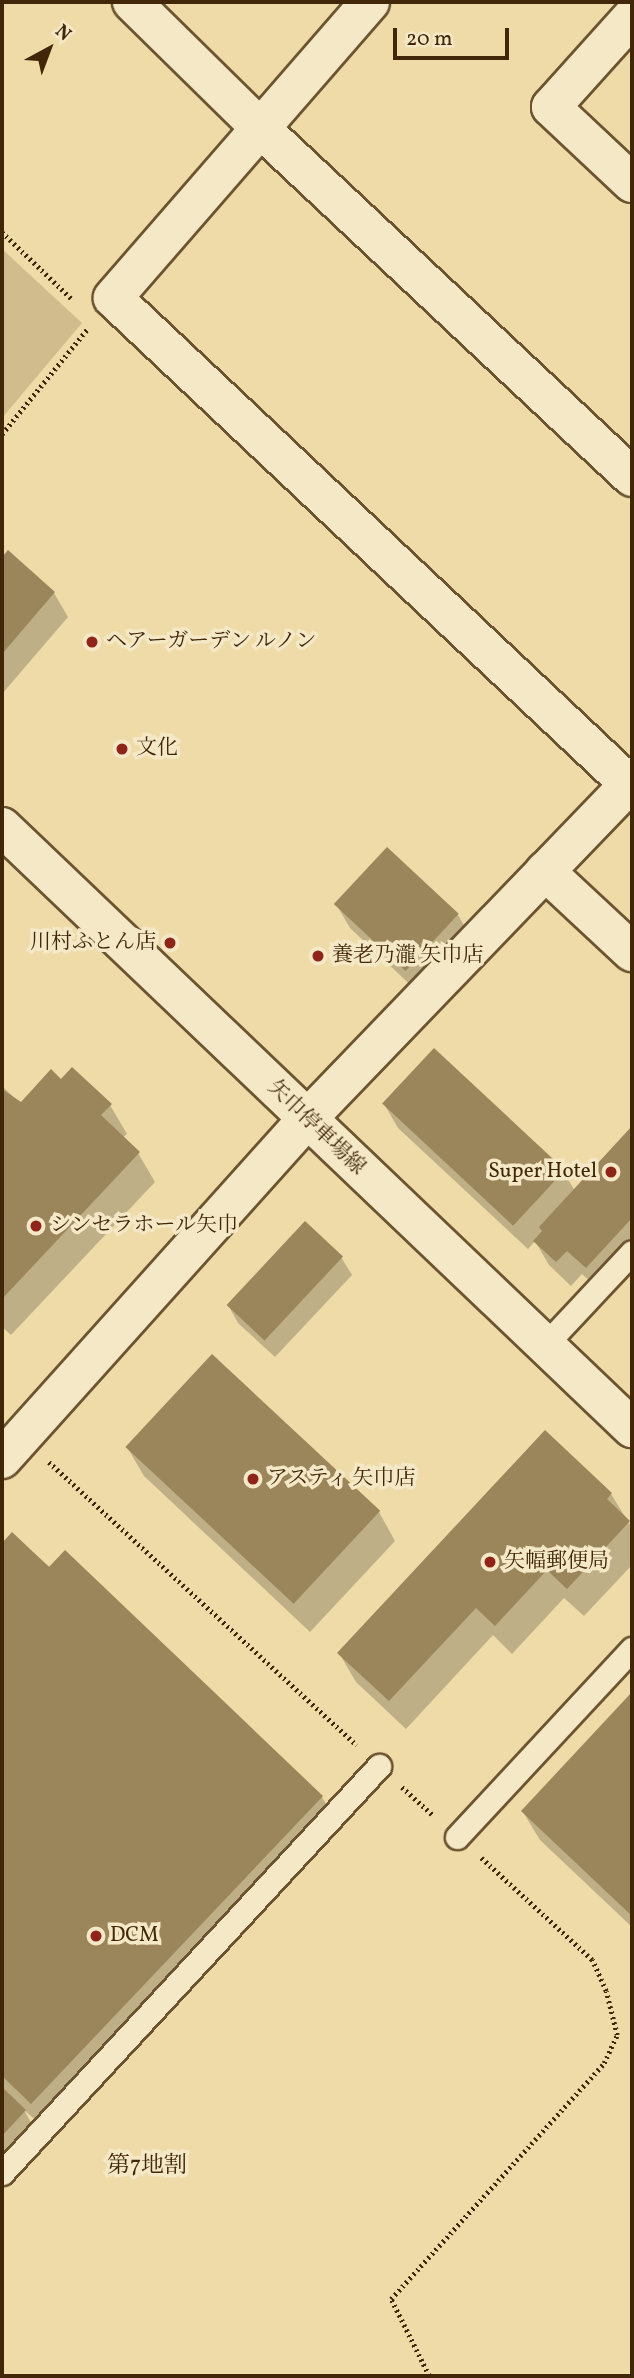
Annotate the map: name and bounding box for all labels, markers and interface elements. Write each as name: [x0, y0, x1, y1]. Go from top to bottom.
north arrow: [14, 14, 84, 84]
scale bar: [396, 14, 512, 58]
text: N: [49, 19, 77, 47]
text: 20 m: [406, 25, 452, 54]
place label: ヘアーガーデン ルノン: [106, 629, 320, 655]
marker: ヘアーガーデン ルノン: [84, 634, 100, 650]
place label: 文化: [136, 736, 178, 762]
marker: 文化: [114, 741, 130, 757]
place label: 川村ふとん店: [30, 930, 156, 956]
marker: 川村ふとん店: [162, 935, 178, 951]
place label: 養老乃瀧 矢巾店: [332, 943, 483, 969]
marker: 養老乃瀧 矢巾店: [310, 948, 326, 964]
street label: 矢巾停車場線: [262, 1075, 370, 1181]
place label: Super Hotel: [488, 1159, 597, 1185]
marker: Super Hotel: [603, 1164, 619, 1180]
place label: シンセラホール矢巾: [50, 1213, 239, 1239]
marker: シンセラホール矢巾: [28, 1218, 44, 1234]
place label: アスティ 矢巾店: [267, 1466, 418, 1492]
marker: アスティ 矢巾店: [245, 1471, 261, 1487]
place label: 矢幅郵便局: [504, 1549, 609, 1575]
marker: 矢幅郵便局: [482, 1554, 498, 1570]
place label: DCM: [110, 1923, 159, 1949]
marker: DCM: [88, 1928, 104, 1944]
district label: 第7地割: [107, 2152, 187, 2180]

